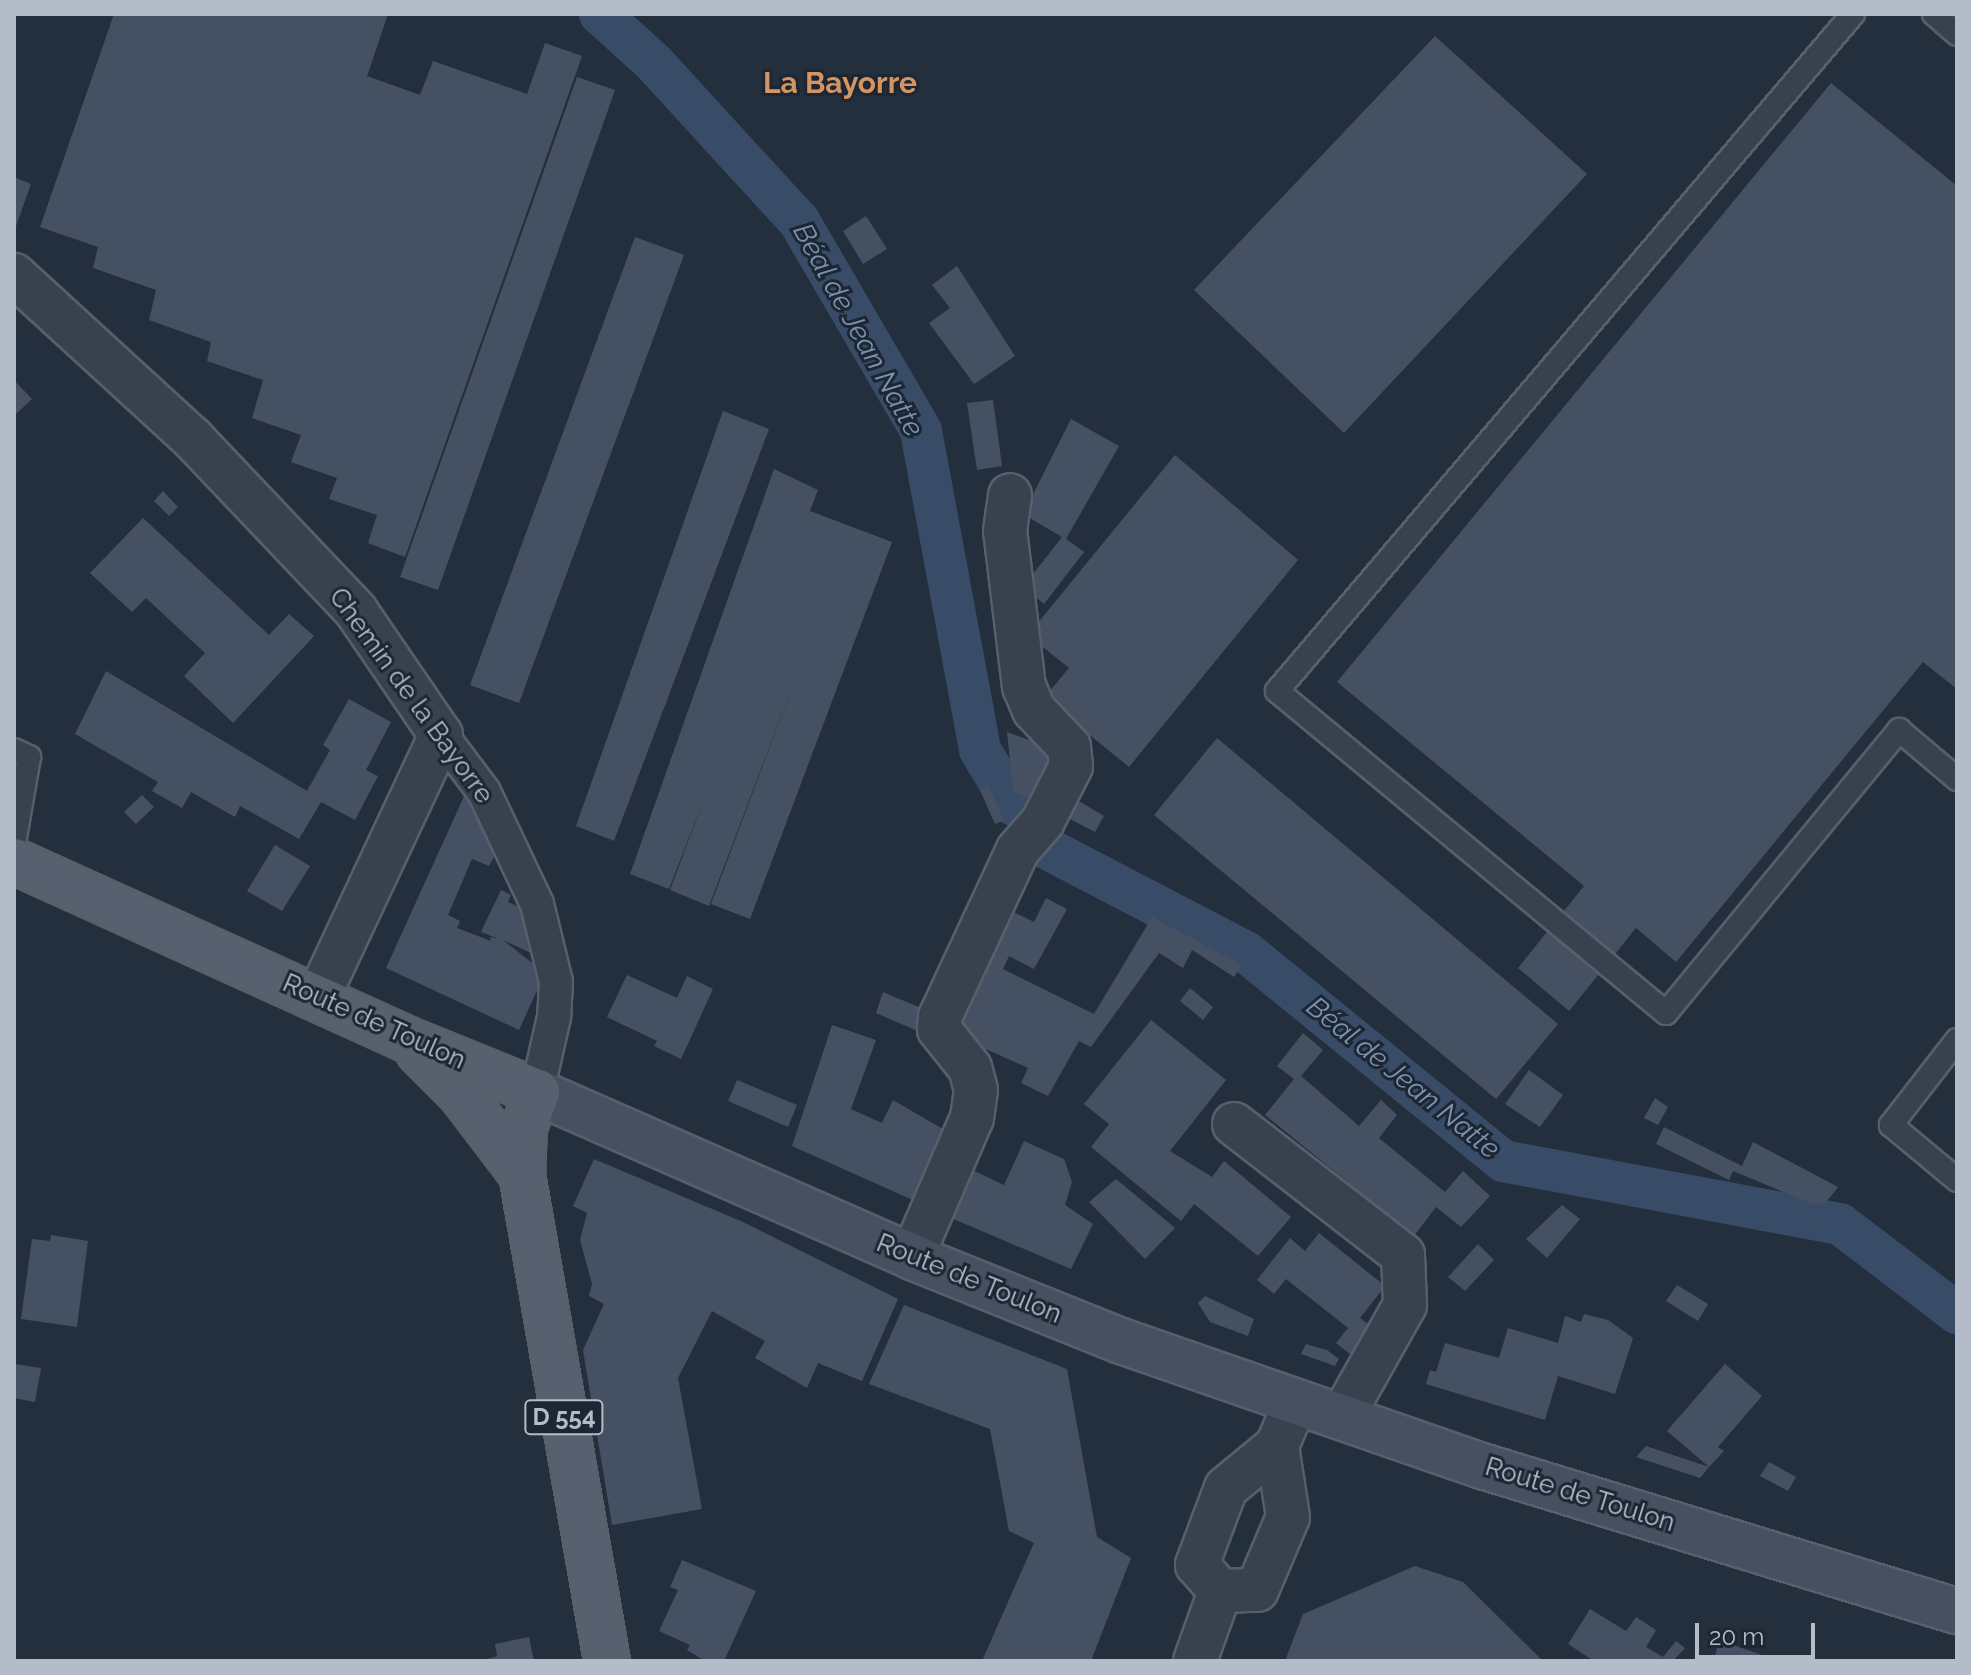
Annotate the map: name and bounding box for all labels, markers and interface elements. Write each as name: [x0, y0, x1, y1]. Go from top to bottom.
district label: La Bayorre: [763, 65, 917, 101]
water label: Béal de Jean Natte: [785, 217, 931, 443]
street label: Chemin de la Bayorre: [322, 582, 500, 810]
street label: Route de Toulon: [277, 968, 471, 1076]
water label: Béal de Jean Natte: [1299, 989, 1507, 1167]
street label: Route de Toulon: [872, 1228, 1066, 1330]
road number: D 554: [524, 1397, 604, 1437]
street label: Route de Toulon: [1481, 1451, 1679, 1539]
scale bar: [1699, 1607, 1819, 1657]
text: 20 m: [1709, 1622, 1764, 1651]

